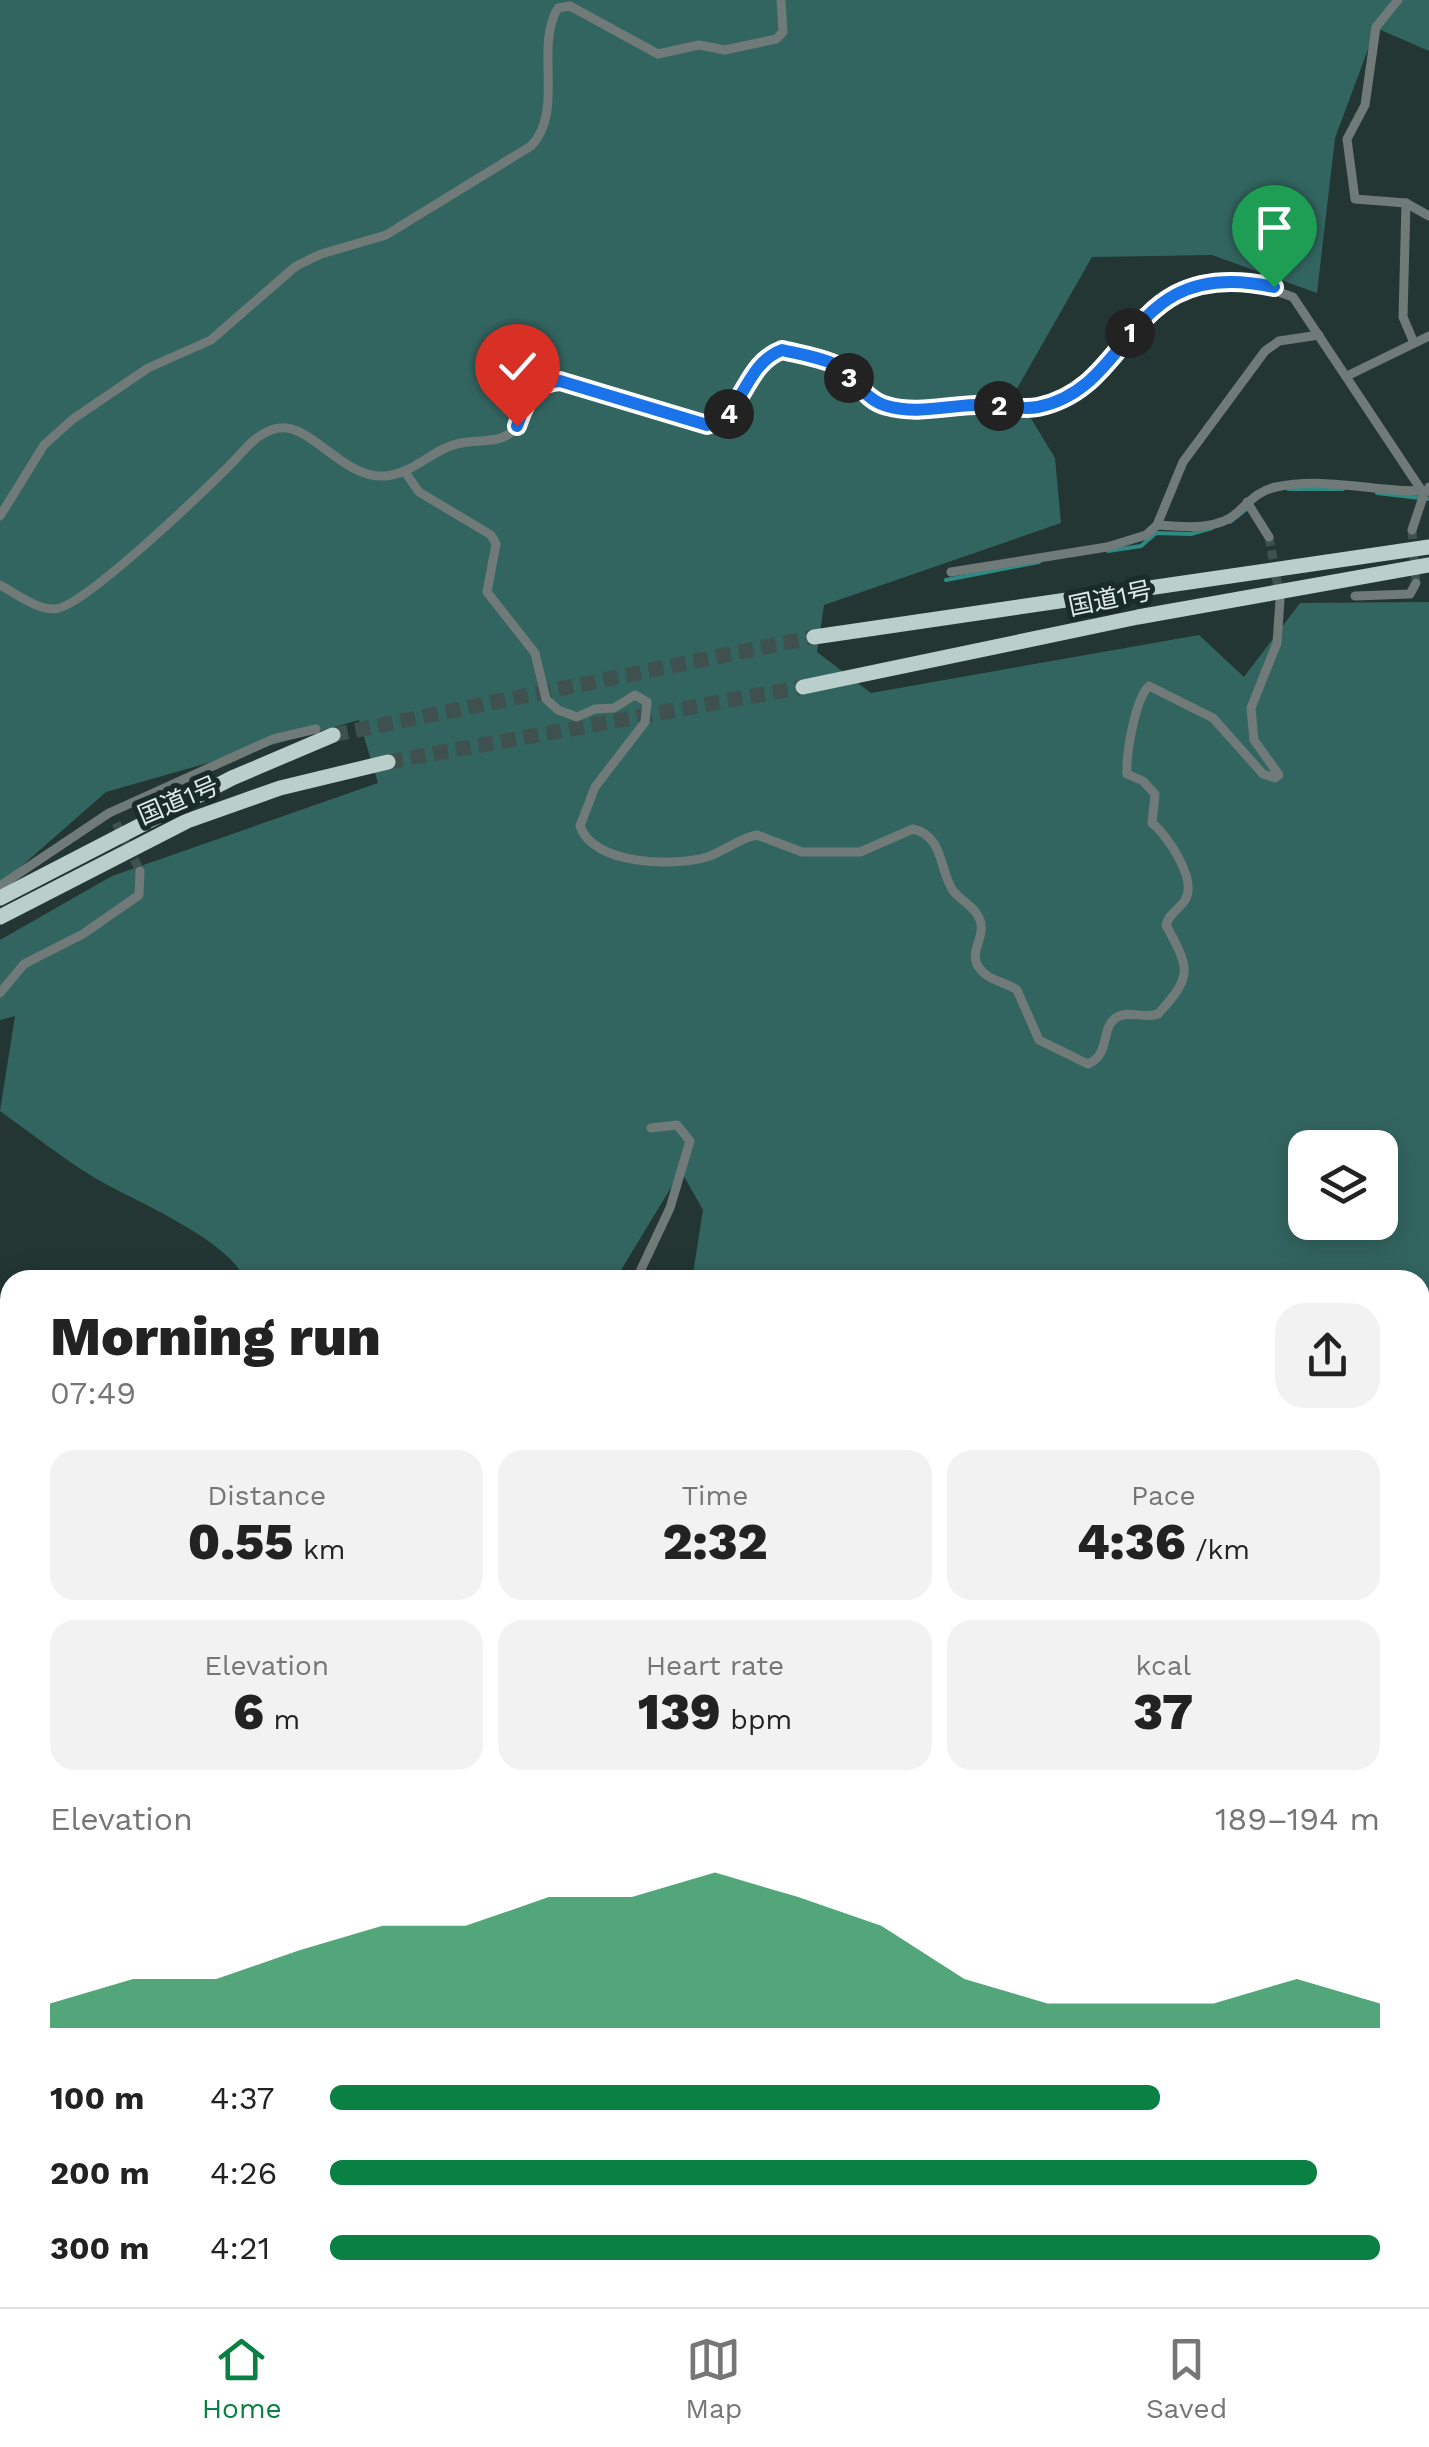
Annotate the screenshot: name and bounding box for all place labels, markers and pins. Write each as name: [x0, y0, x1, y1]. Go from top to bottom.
pin: [1232, 185, 1317, 288]
pin: 1: [1105, 308, 1155, 358]
pin: [475, 324, 560, 427]
pin: 3: [824, 353, 874, 403]
pin: 2: [974, 381, 1024, 431]
pin: 4: [704, 389, 754, 439]

